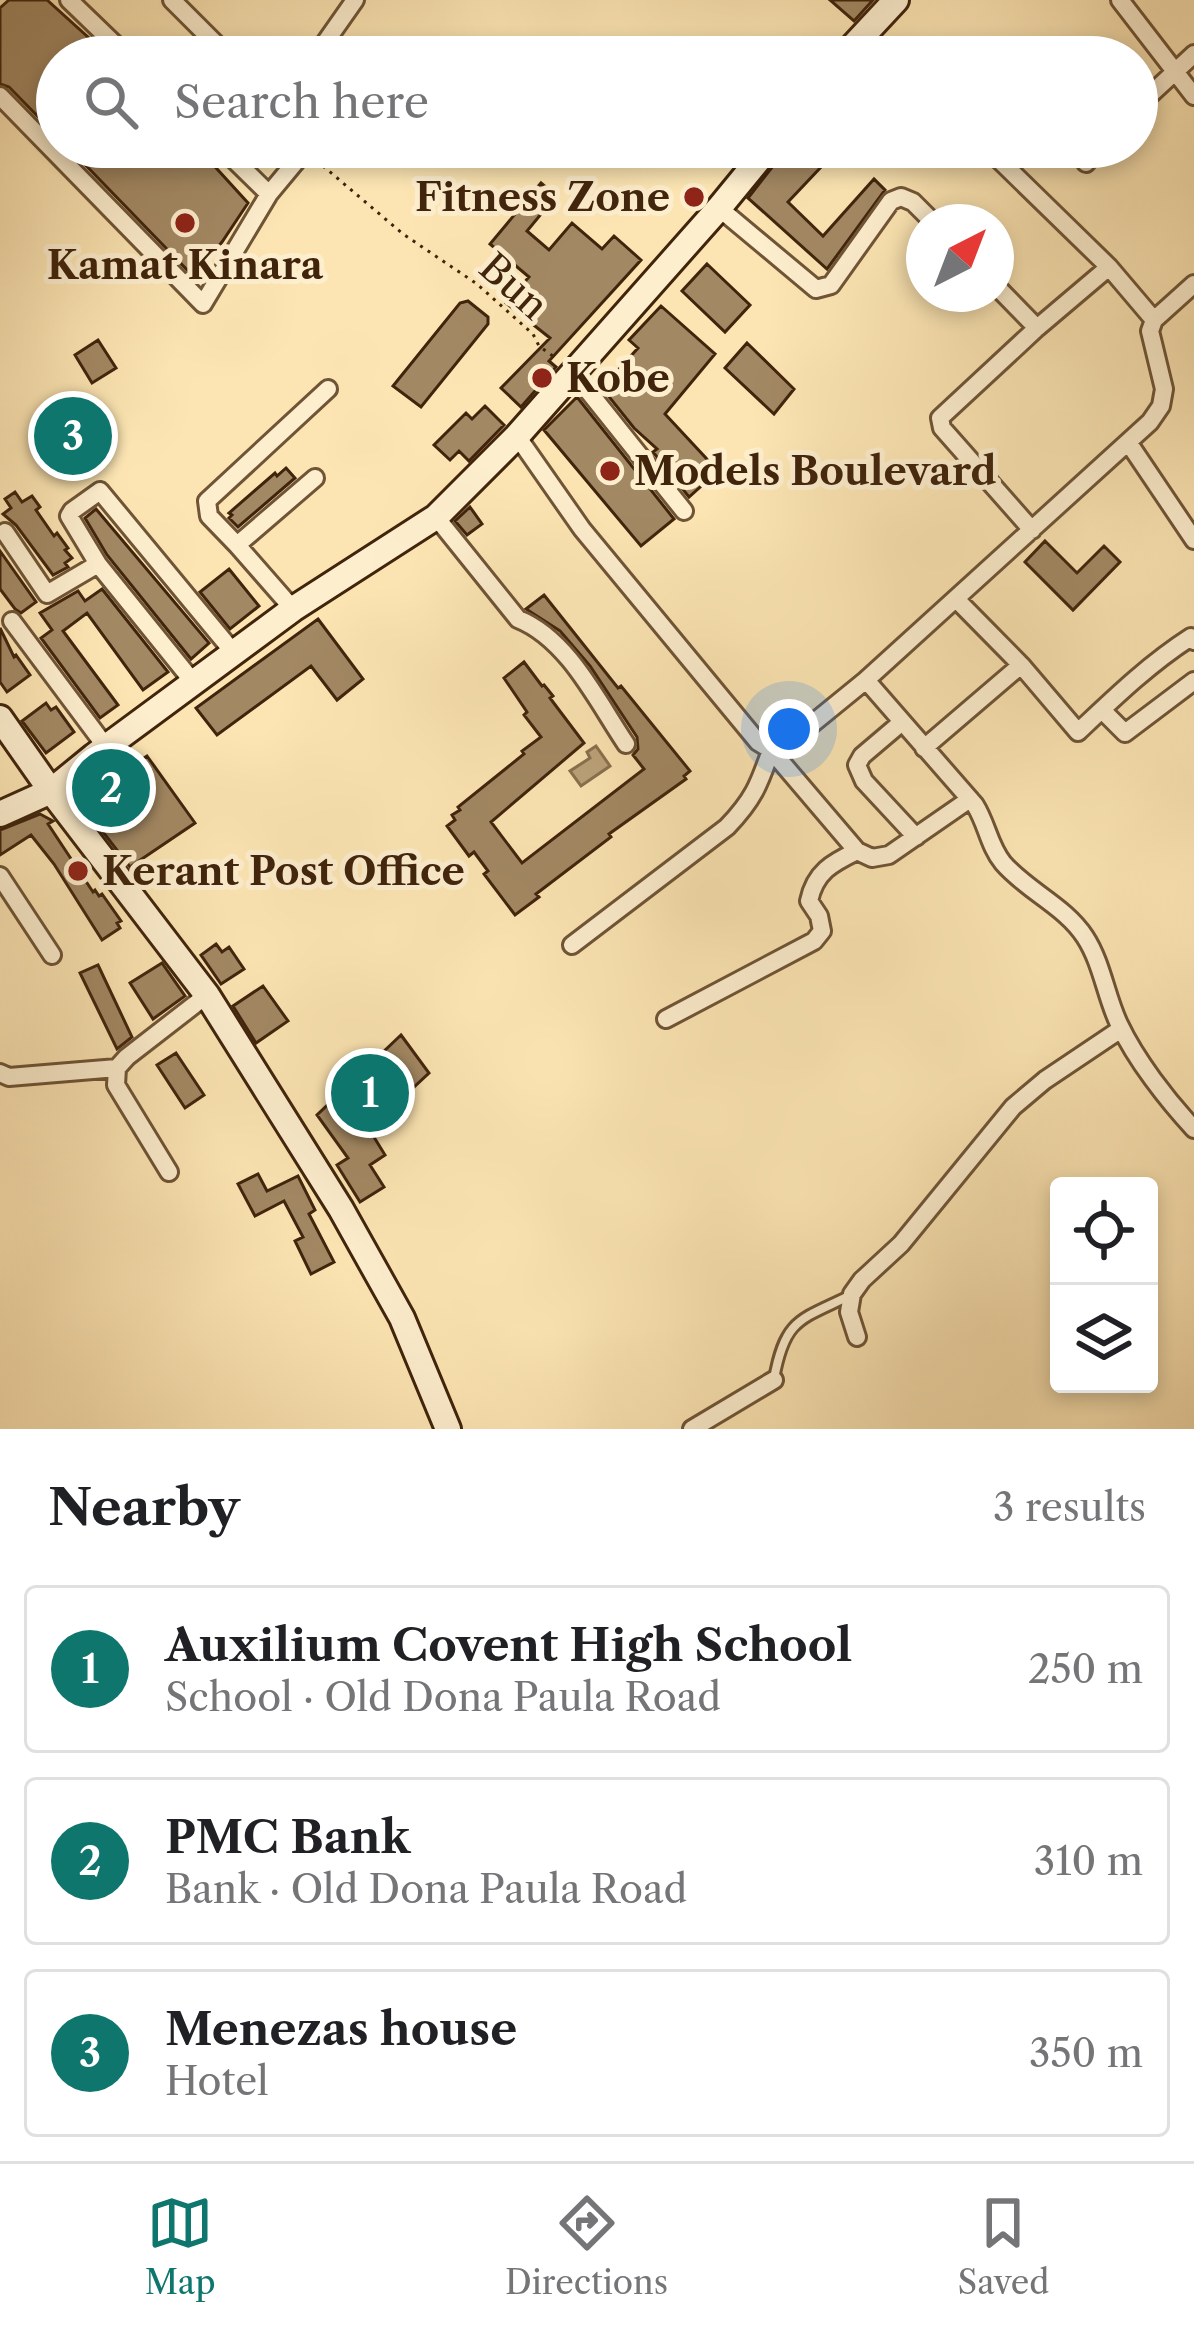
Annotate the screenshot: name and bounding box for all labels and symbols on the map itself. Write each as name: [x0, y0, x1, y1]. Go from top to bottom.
place label: Fitness Zone: [415, 173, 670, 221]
marker: Fitness Zone: [681, 184, 707, 210]
north arrow: [906, 204, 1014, 312]
marker: Kamat Kinara: [172, 210, 198, 236]
place label: Kamat Kinara: [47, 241, 324, 289]
street label: Bun: [470, 243, 558, 329]
place label: Kobe: [566, 354, 670, 402]
marker: Kobe: [529, 365, 555, 391]
pin: 3: [34, 391, 112, 481]
place label: Models Boulevard: [634, 447, 997, 495]
marker: Models Boulevard: [597, 458, 623, 484]
your location: [759, 699, 819, 759]
pin: 2: [72, 743, 150, 833]
place label: Kerant Post Office: [102, 847, 465, 895]
marker: Kerant Post Office: [65, 858, 91, 884]
pin: 1: [331, 1048, 409, 1138]

